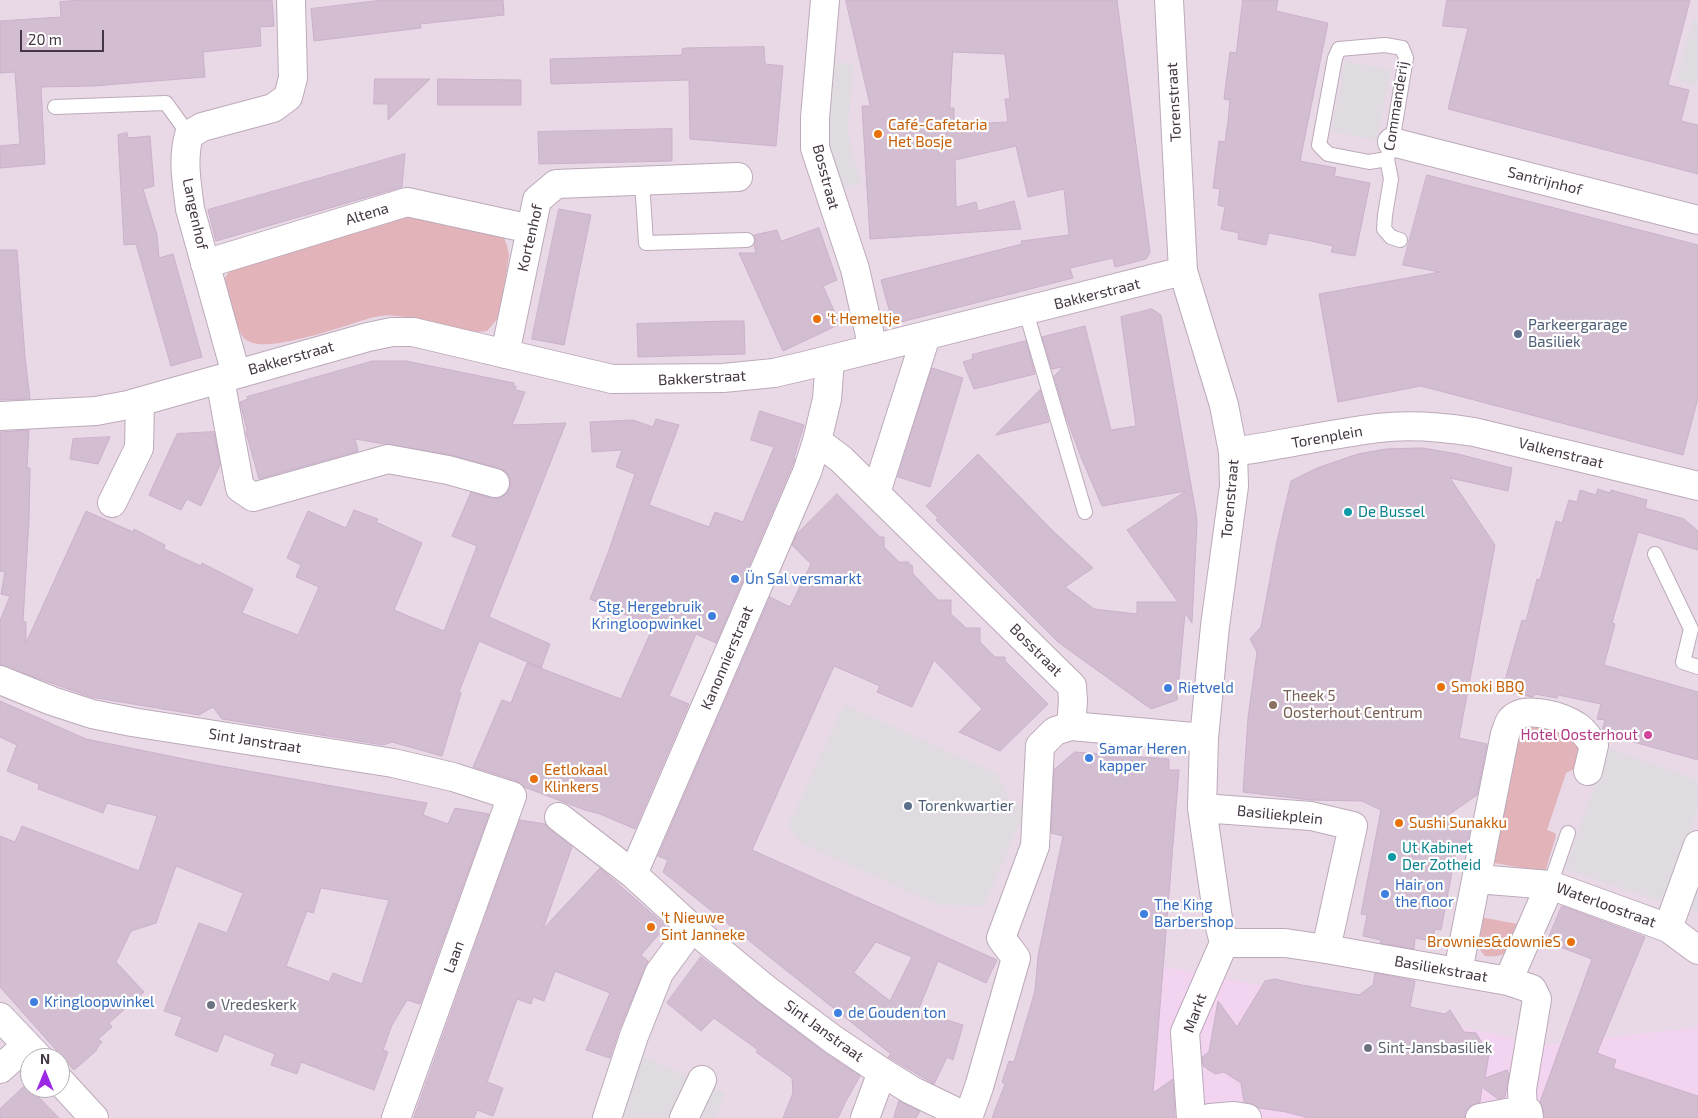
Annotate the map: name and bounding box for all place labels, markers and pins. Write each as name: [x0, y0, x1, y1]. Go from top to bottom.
place label: Café-Cafetaria Het Bosje: [888, 116, 987, 151]
marker: Café-Cafetaria Het Bosje: [872, 128, 884, 140]
place label: 't Hemeltje: [827, 310, 900, 328]
marker: 't Hemeltje: [811, 313, 823, 325]
place label: Parkeergarage Basiliek: [1528, 316, 1628, 351]
marker: Parkeergarage Basiliek: [1512, 328, 1524, 340]
place label: De Bussel: [1358, 503, 1425, 521]
marker: De Bussel: [1342, 506, 1354, 518]
place label: Ün Sal versmarkt: [745, 570, 862, 588]
marker: Ün Sal versmarkt: [729, 573, 741, 585]
place label: Stg. Hergebruik Kringloopwinkel: [591, 598, 702, 633]
marker: Stg. Hergebruik Kringloopwinkel: [706, 610, 718, 622]
place label: Smoki BBQ: [1451, 678, 1524, 696]
place label: Rietveld: [1178, 679, 1234, 697]
marker: Smoki BBQ: [1435, 681, 1447, 693]
marker: Rietveld: [1162, 682, 1174, 694]
place label: Theek 5 Oosterhout Centrum: [1283, 687, 1423, 722]
marker: Theek 5 Oosterhout Centrum: [1267, 699, 1279, 711]
place label: Hotel Oosterhout: [1520, 726, 1638, 744]
marker: Hotel Oosterhout: [1642, 729, 1654, 741]
place label: Samar Heren kapper: [1099, 740, 1187, 775]
marker: Samar Heren kapper: [1083, 752, 1095, 764]
place label: Eetlokaal Klinkers: [544, 761, 608, 796]
marker: Eetlokaal Klinkers: [528, 773, 540, 785]
place label: Torenkwartier: [918, 797, 1014, 815]
marker: Torenkwartier: [902, 800, 914, 812]
place label: Sushi Sunakku: [1409, 814, 1507, 832]
marker: Sushi Sunakku: [1393, 817, 1405, 829]
place label: Ut Kabinet Der Zotheid: [1402, 839, 1481, 874]
marker: Ut Kabinet Der Zotheid: [1386, 851, 1398, 863]
place label: Hair on the floor: [1395, 876, 1454, 911]
marker: Hair on the floor: [1379, 888, 1391, 900]
place label: The King Barbershop: [1154, 896, 1234, 931]
marker: The King Barbershop: [1138, 908, 1150, 920]
place label: 't Nieuwe Sint Janneke: [661, 909, 745, 944]
marker: 't Nieuwe Sint Janneke: [645, 921, 657, 933]
place label: Brownies&downieS: [1427, 933, 1561, 951]
marker: Brownies&downieS: [1565, 936, 1577, 948]
place label: Kringloopwinkel: [44, 993, 155, 1011]
marker: Kringloopwinkel: [28, 996, 40, 1008]
place label: Vredeskerk: [221, 996, 297, 1014]
marker: Vredeskerk: [205, 999, 217, 1011]
place label: de Gouden ton: [848, 1004, 946, 1022]
marker: de Gouden ton: [832, 1007, 844, 1019]
place label: Sint-Jansbasiliek: [1378, 1039, 1492, 1057]
marker: Sint-Jansbasiliek: [1362, 1042, 1374, 1054]

